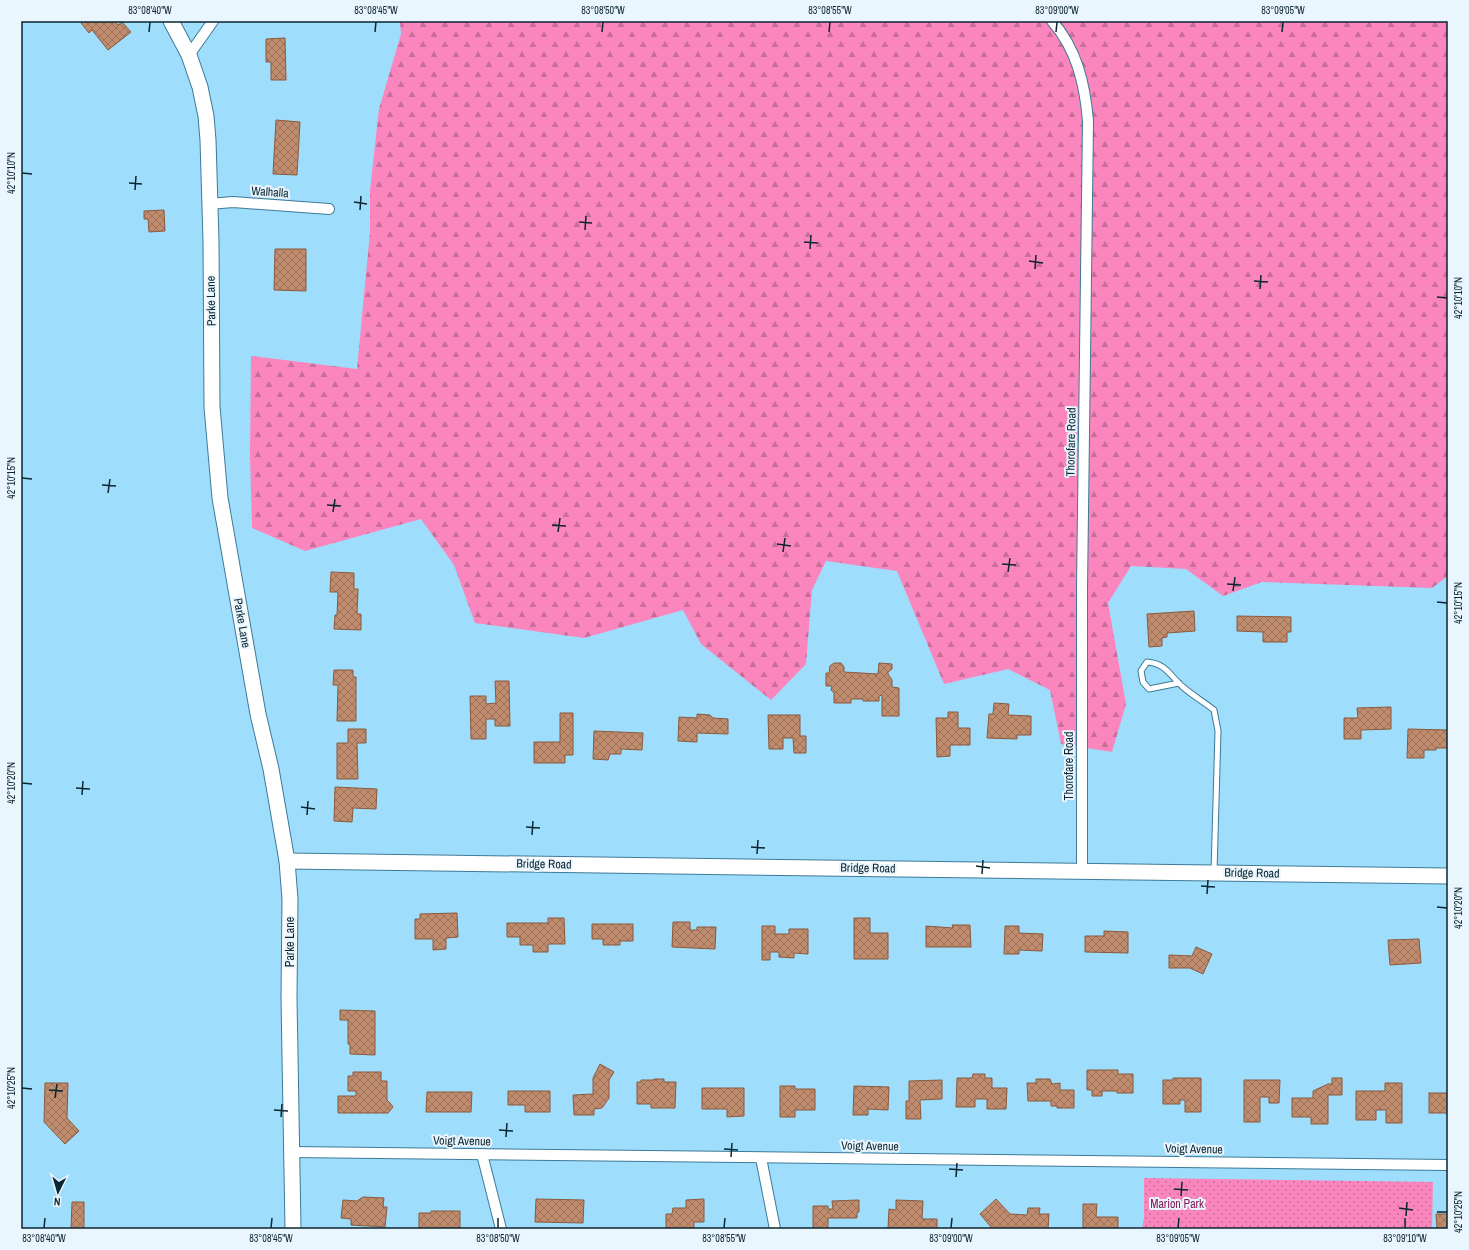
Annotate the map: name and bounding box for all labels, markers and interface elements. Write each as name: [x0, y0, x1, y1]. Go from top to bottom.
text: 83°08'40"W: [128, 4, 172, 17]
text: 83°08'45"W: [354, 4, 398, 17]
text: 83°08'50"W: [581, 4, 625, 17]
text: 83°08'55"W: [808, 4, 852, 17]
text: 83°09'00"W: [1035, 4, 1079, 17]
text: 83°09'05"W: [1261, 4, 1305, 17]
text: 42°10'10"N: [5, 152, 18, 194]
street label: Walhalla: [251, 183, 290, 201]
street label: Parke Lane: [203, 276, 219, 326]
text: 42°10'10"N: [1452, 277, 1465, 319]
street label: Thorofare Road: [1062, 407, 1080, 477]
text: 42°10'15"N: [5, 457, 18, 499]
text: 42°10'15"N: [1452, 582, 1465, 624]
street label: Parke Lane: [230, 597, 254, 649]
street label: Thorofare Road: [1061, 732, 1077, 800]
text: 42°10'20"N: [5, 762, 18, 804]
street label: Bridge Road: [516, 856, 572, 872]
street label: Bridge Road: [840, 860, 896, 876]
street label: Bridge Road: [1224, 865, 1280, 881]
text: 42°10'20"N: [1452, 887, 1465, 929]
street label: Parke Lane: [282, 917, 298, 967]
text: 42°10'25"N: [5, 1067, 18, 1109]
street label: Voigt Avenue: [433, 1132, 491, 1150]
street label: Voigt Avenue: [841, 1137, 899, 1155]
street label: Voigt Avenue: [1165, 1140, 1223, 1158]
north arrow: [38, 1172, 78, 1212]
text: 42°10'25"N: [1452, 1191, 1465, 1233]
text: N: [53, 1195, 61, 1209]
park label: Marion Park: [1150, 1196, 1204, 1212]
text: 83°08'40"W: [22, 1232, 66, 1245]
text: 83°08'45"W: [249, 1232, 293, 1245]
text: 83°08'50"W: [476, 1232, 520, 1245]
text: 83°08'55"W: [702, 1232, 746, 1245]
text: 83°09'00"W: [929, 1232, 973, 1245]
text: 83°09'05"W: [1156, 1232, 1200, 1245]
text: 83°09'10"W: [1383, 1232, 1427, 1245]

